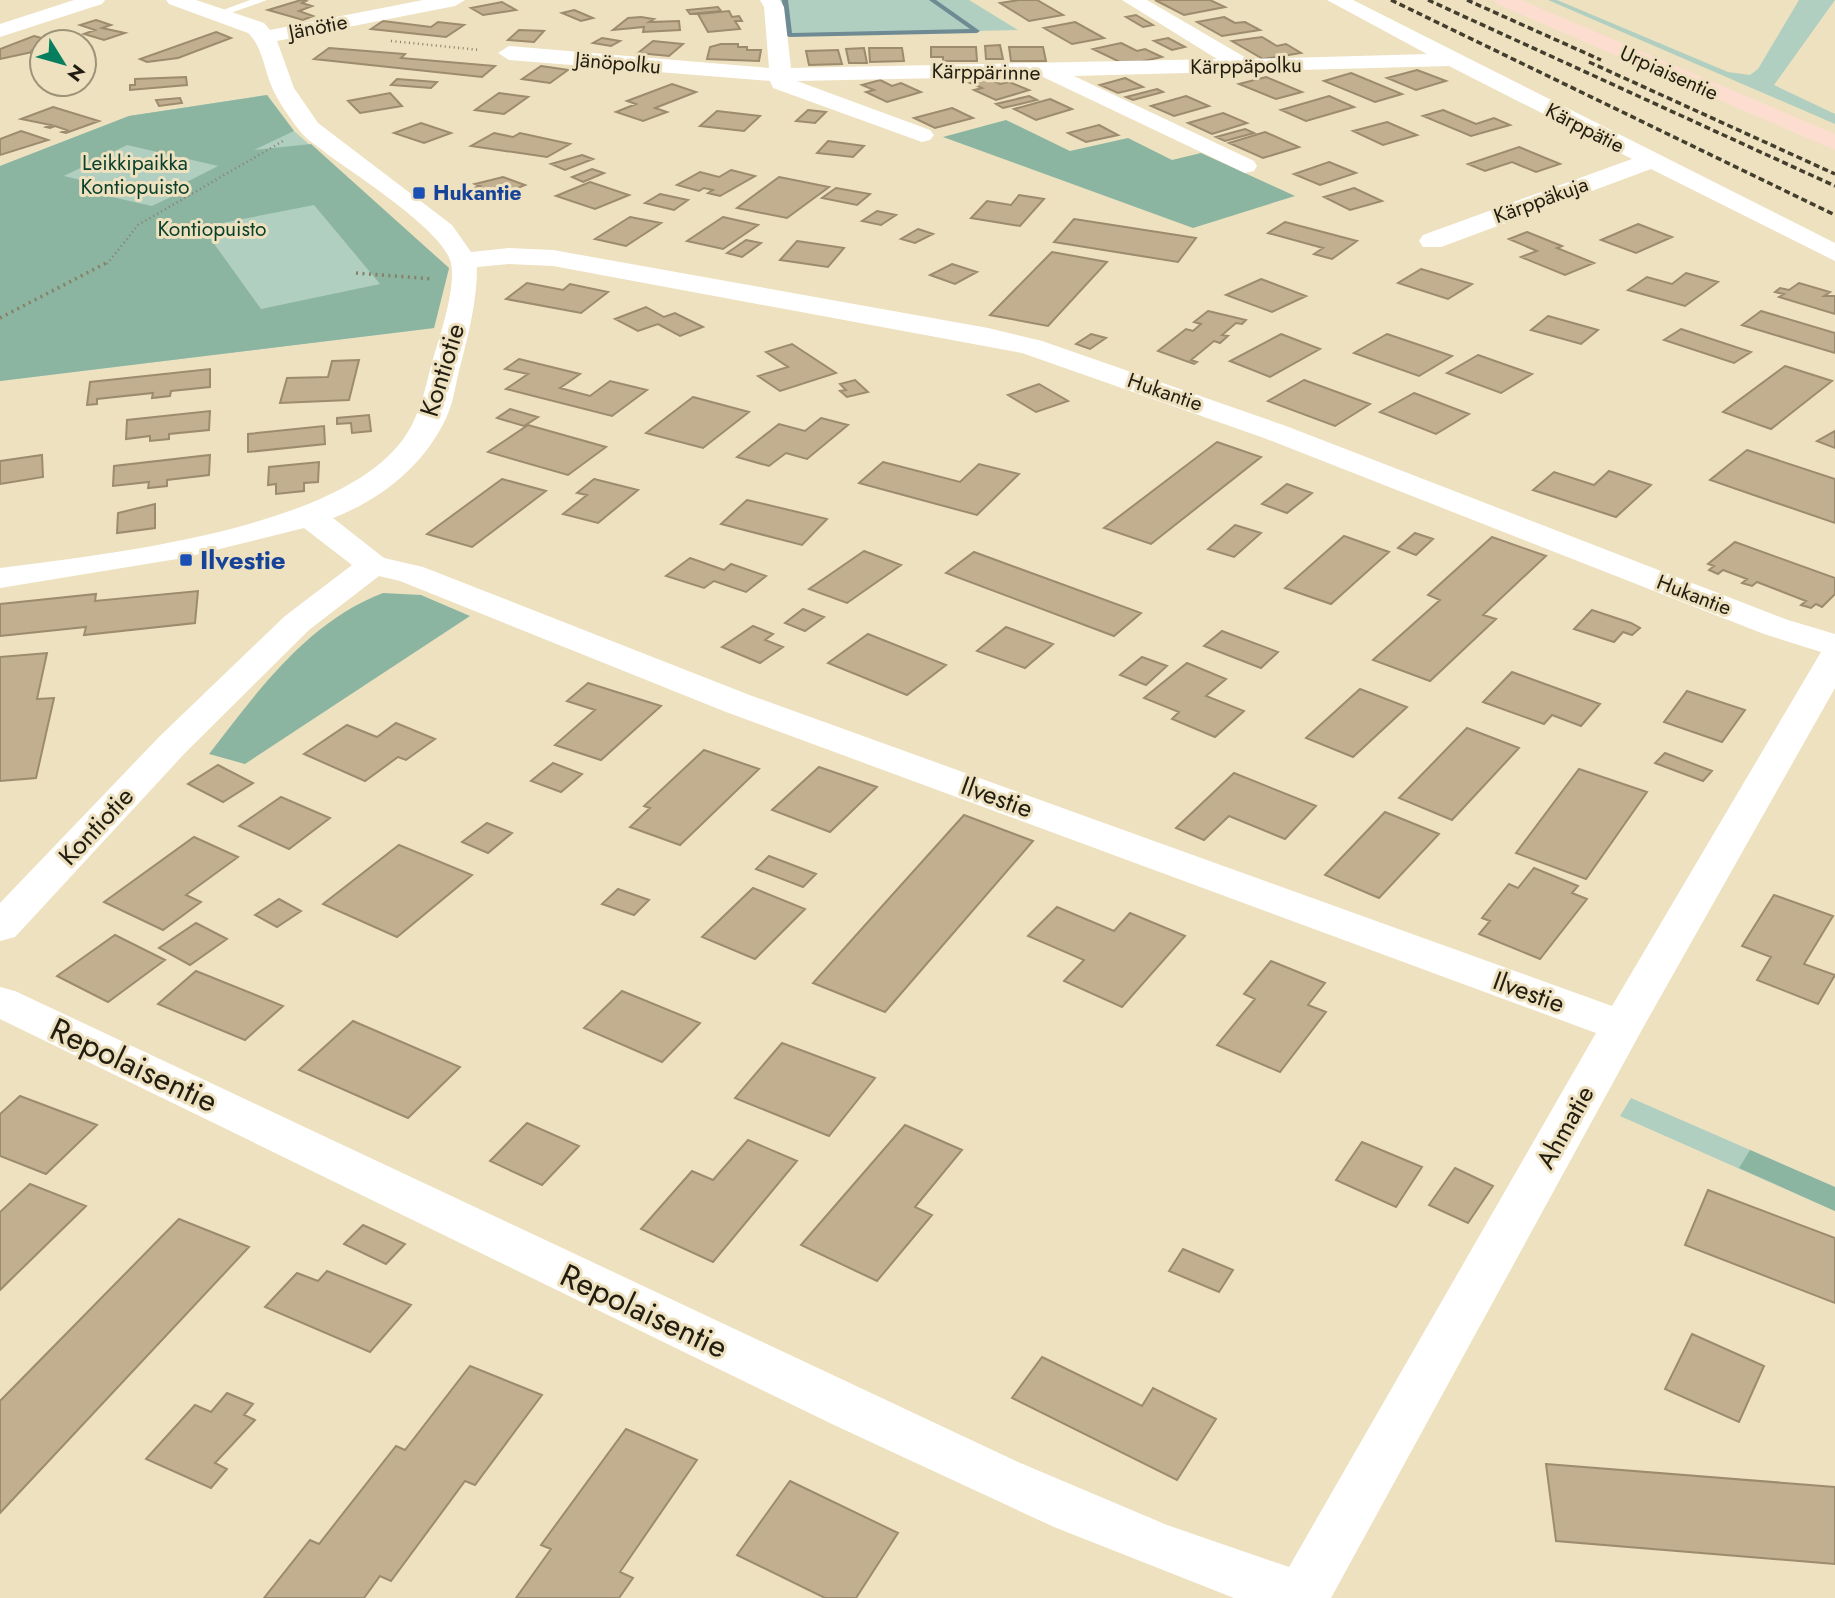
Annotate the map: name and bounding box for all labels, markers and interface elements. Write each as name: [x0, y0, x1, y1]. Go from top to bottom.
street label: Jänötie: [283, 7, 350, 48]
north arrow: [28, 28, 98, 98]
street label: Urpiaisentie: [1615, 38, 1723, 108]
street label: Jänöpolku: [571, 44, 662, 82]
street label: Kärppäpolku: [1190, 50, 1302, 82]
street label: Kärppärinne: [931, 56, 1041, 88]
text: N: [61, 59, 92, 87]
street label: Kärppätie: [1540, 95, 1630, 161]
park label: Leikkipaikka Kontiopuisto: [80, 148, 190, 202]
street label: Kärppäkuja: [1489, 169, 1593, 231]
place label: Hukantie: [433, 178, 522, 208]
marker: Hukantie: [411, 185, 427, 201]
park label: Kontiopuisto: [157, 214, 267, 244]
street label: Kontiotie: [410, 319, 474, 421]
street label: Hukantie: [1123, 365, 1207, 419]
place label: Ilvestie: [200, 541, 286, 579]
marker: Ilvestie: [178, 552, 194, 568]
street label: Hukantie: [1652, 567, 1736, 623]
street label: Ilvestie: [956, 767, 1038, 827]
street label: Kontiotie: [50, 778, 142, 874]
street label: Ilvestie: [1488, 962, 1570, 1022]
street label: Repolaisentie: [43, 1006, 225, 1124]
street label: Ahmatie: [1527, 1078, 1603, 1176]
street label: Repolaisentie: [553, 1252, 735, 1370]

